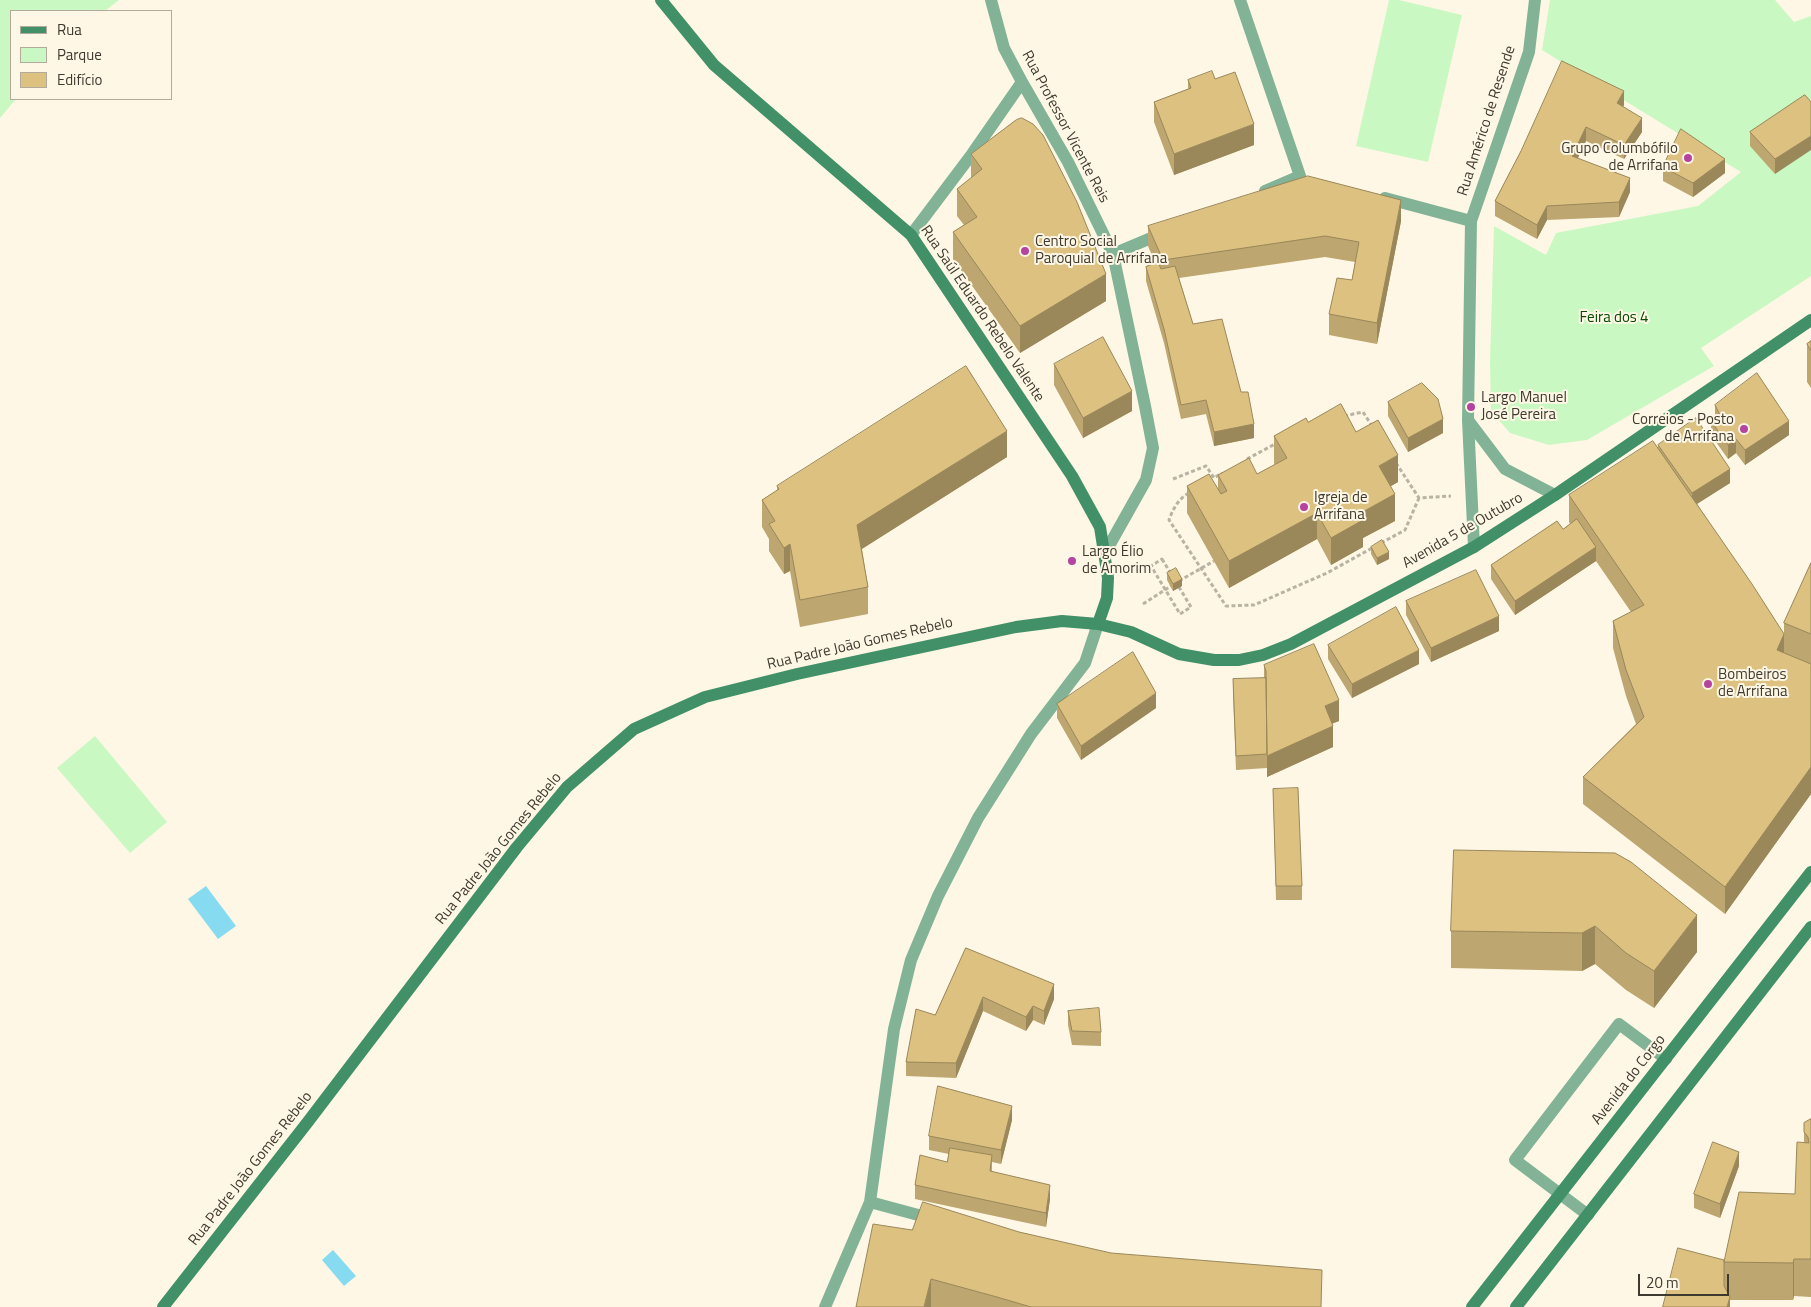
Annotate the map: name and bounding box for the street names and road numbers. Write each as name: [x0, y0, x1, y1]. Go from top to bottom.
street label: Rua Américo de Resende: [1454, 44, 1520, 198]
street label: Rua Professor Vicente Reis: [1017, 48, 1113, 206]
street label: Rua Saúl Eduardo Rebelo Valente: [916, 222, 1048, 406]
street label: Avenida 5 de Outubro: [1400, 489, 1526, 573]
street label: Rua Padre João Gomes Rebelo: [765, 614, 955, 674]
street label: Rua Padre João Gomes Rebelo: [432, 769, 566, 929]
street label: Avenida do Corgo: [1588, 1031, 1670, 1129]
street label: Rua Padre João Gomes Rebelo: [185, 1089, 317, 1249]

